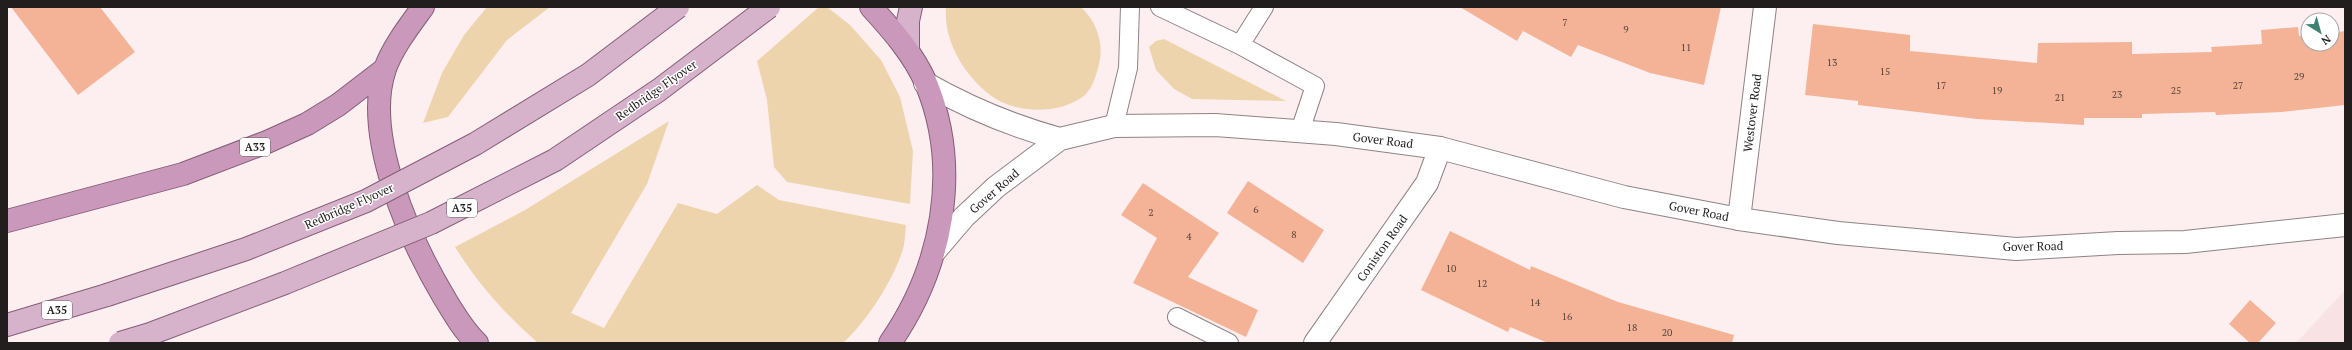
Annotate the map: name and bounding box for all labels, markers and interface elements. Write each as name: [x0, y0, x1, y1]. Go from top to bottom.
north arrow: [2300, 12, 2340, 52]
house number: 7: [1562, 16, 1568, 29]
house number: 9: [1623, 23, 1629, 36]
text: N: [2318, 32, 2334, 48]
house number: 11: [1681, 41, 1691, 54]
street label: Redbridge Flyover: [612, 56, 700, 124]
house number: 13: [1827, 56, 1837, 69]
house number: 15: [1880, 65, 1890, 78]
house number: 29: [2294, 70, 2304, 83]
street label: Westover Road: [1740, 73, 1764, 153]
house number: 17: [1936, 79, 1946, 92]
house number: 27: [2233, 79, 2243, 92]
house number: 19: [1992, 84, 2002, 97]
house number: 25: [2171, 84, 2181, 97]
house number: 23: [2112, 88, 2122, 101]
house number: 21: [2055, 91, 2065, 104]
street label: Gover Road: [1352, 129, 1414, 151]
road number: A33: [240, 138, 270, 156]
street label: Gover Road: [966, 165, 1022, 217]
street label: Redbridge Flyover: [302, 180, 396, 232]
street label: Gover Road: [1668, 198, 1731, 224]
road number: A35: [447, 199, 477, 217]
house number: 6: [1253, 203, 1259, 216]
house number: 2: [1148, 206, 1154, 219]
street label: Coniston Road: [1354, 212, 1411, 284]
house number: 8: [1291, 228, 1297, 241]
house number: 4: [1186, 230, 1192, 243]
street label: Gover Road: [2002, 238, 2064, 254]
house number: 10: [1446, 262, 1456, 275]
house number: 12: [1477, 277, 1487, 290]
house number: 14: [1530, 296, 1541, 309]
road number: A35: [42, 301, 72, 319]
house number: 16: [1562, 310, 1573, 323]
house number: 18: [1627, 321, 1637, 334]
house number: 20: [1662, 326, 1672, 339]

